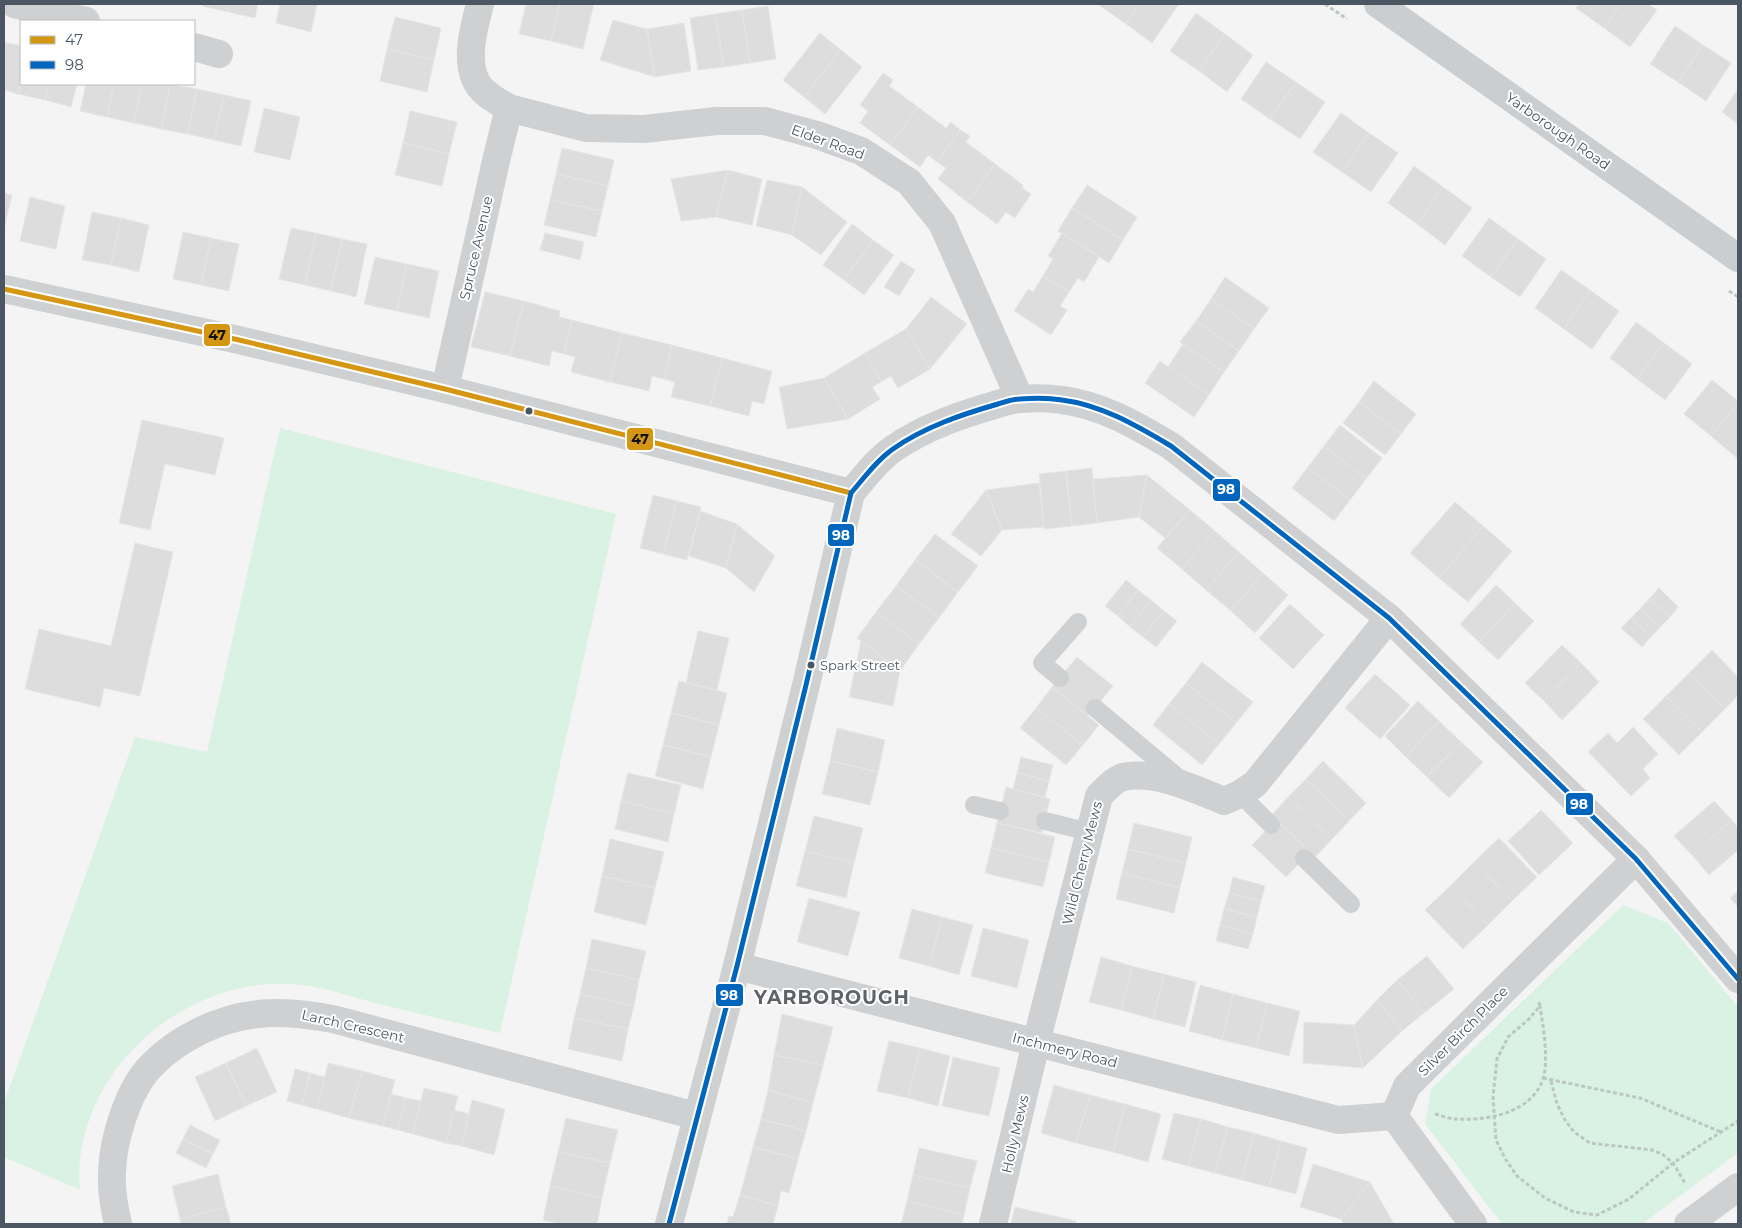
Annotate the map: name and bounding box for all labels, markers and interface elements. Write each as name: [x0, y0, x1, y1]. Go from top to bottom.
legend: [20, 20, 195, 85]
text: 47: [65, 30, 83, 49]
text: 98: [65, 55, 84, 74]
street label: Yarborough Road: [1502, 88, 1614, 174]
street label: Elder Road: [789, 120, 867, 164]
street label: Spruce Avenue: [455, 194, 497, 302]
line badge: 47: [203, 323, 231, 347]
text: 47: [208, 326, 226, 344]
unlabelled marker: [524, 406, 534, 416]
line badge: 47: [626, 427, 654, 451]
text: 47: [631, 430, 649, 448]
line badge: 98: [1212, 478, 1241, 502]
text: 98: [1217, 480, 1235, 498]
line badge: 98: [827, 523, 855, 547]
text: 98: [832, 526, 850, 544]
place label: Spark Street: [820, 657, 900, 673]
marker: Spark Street: [806, 660, 816, 670]
line badge: 98: [1565, 792, 1594, 816]
text: 98: [1570, 795, 1588, 813]
street label: Wild Cherry Mews: [1058, 799, 1106, 927]
street label: Silver Birch Place: [1414, 982, 1512, 1080]
line badge: 98: [715, 983, 744, 1007]
text: 98: [720, 986, 738, 1004]
district label: YARBOROUGH: [753, 986, 910, 1009]
street label: Larch Crescent: [300, 1005, 406, 1047]
street label: Inchmery Road: [1011, 1028, 1119, 1072]
street label: Holly Mews: [997, 1093, 1033, 1175]

